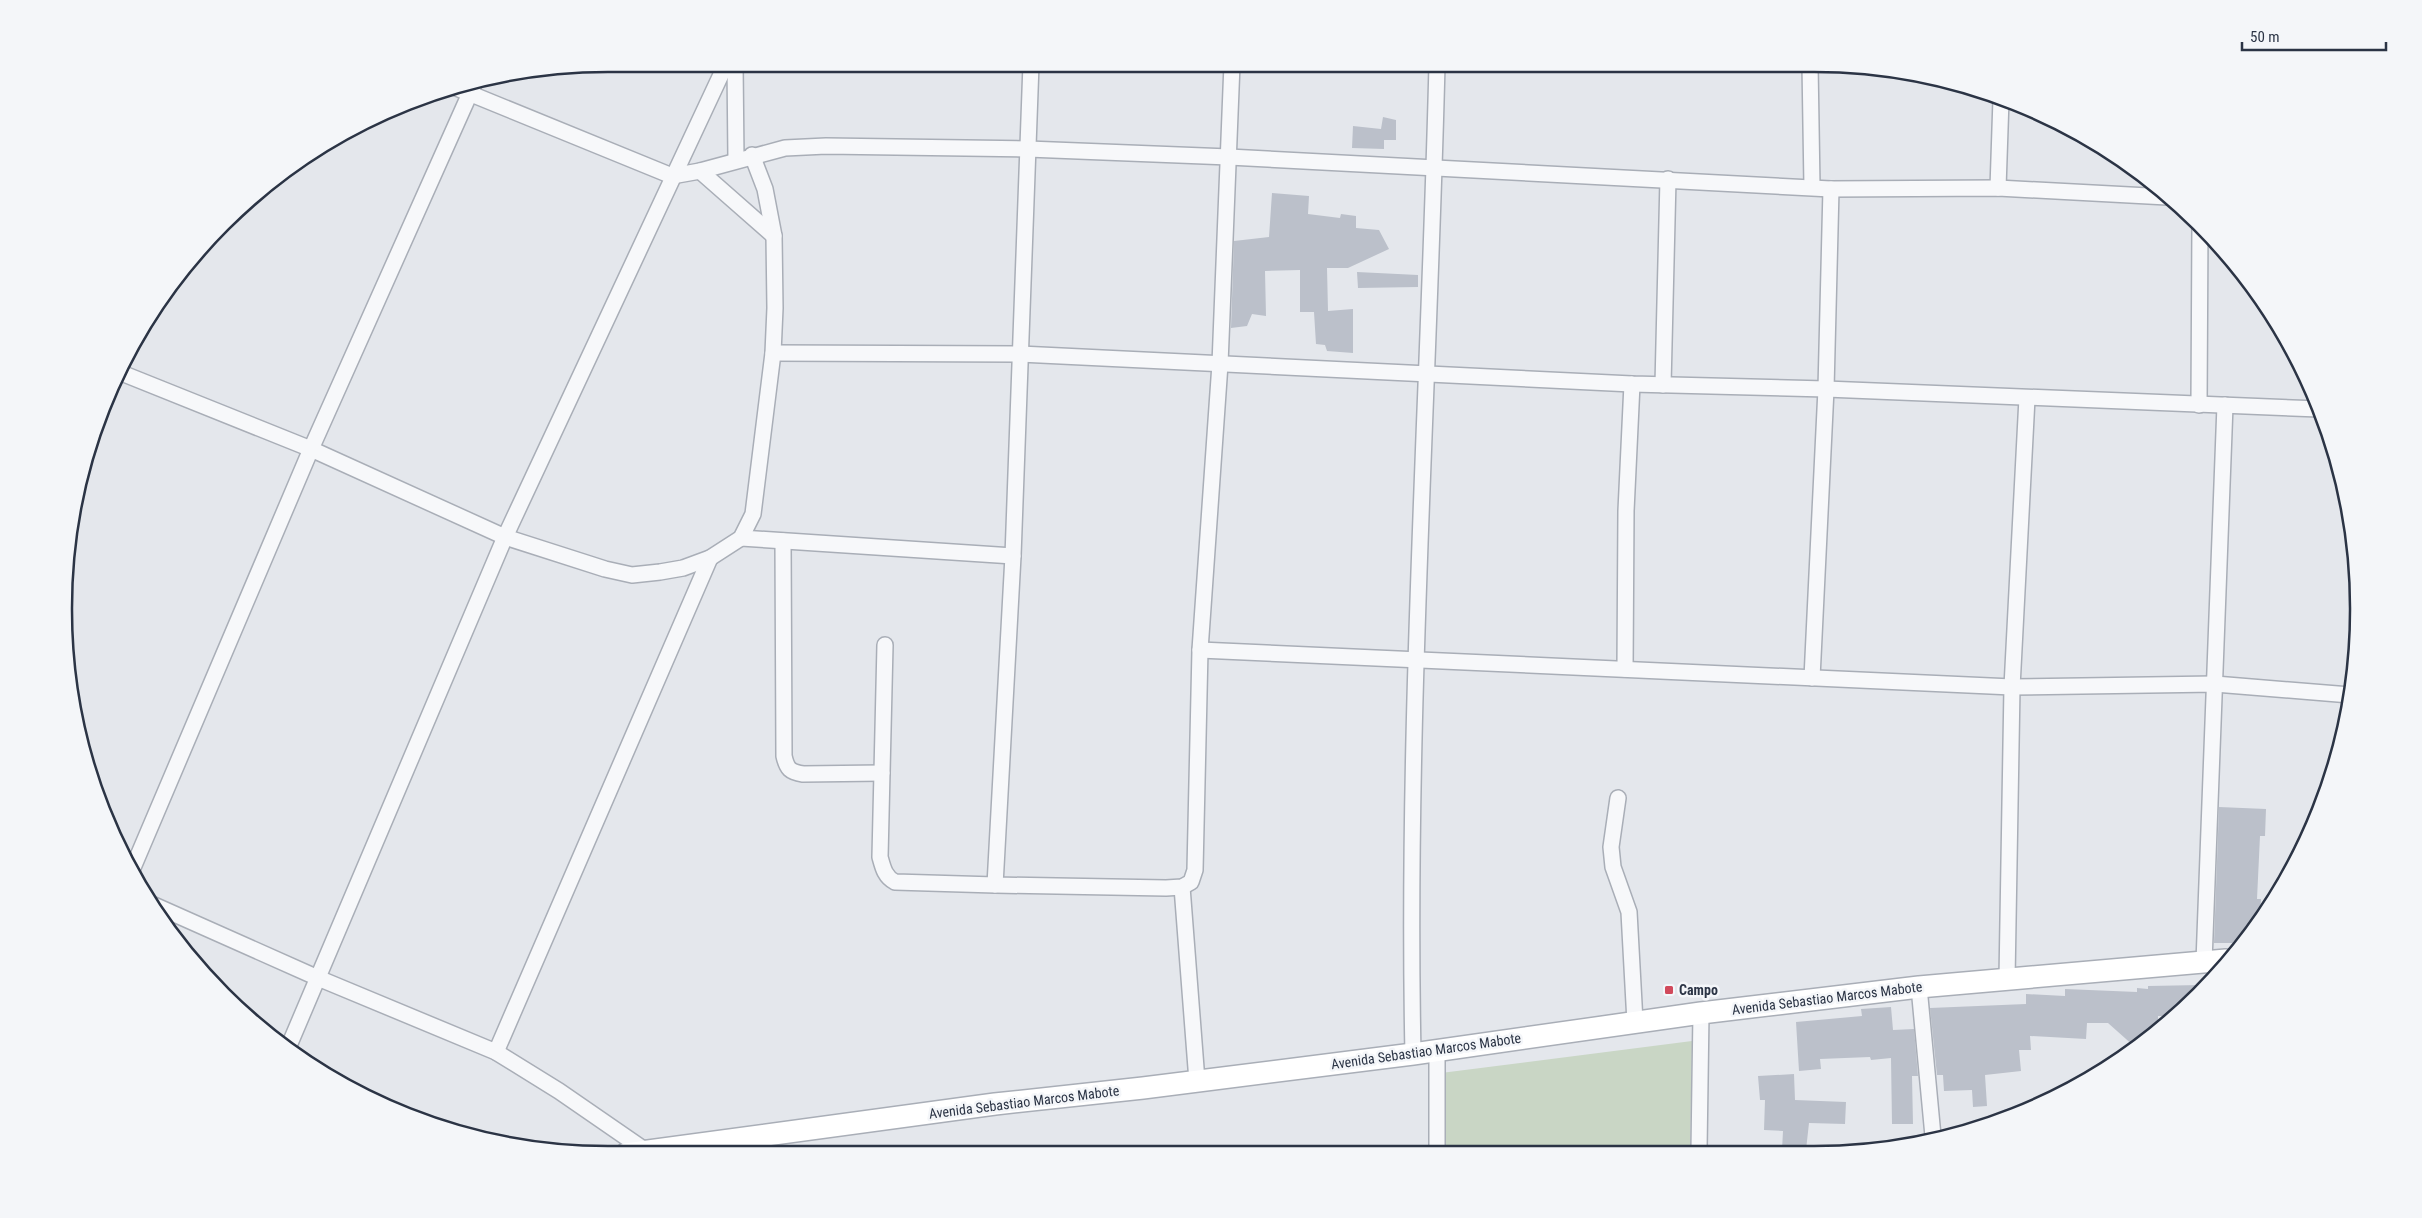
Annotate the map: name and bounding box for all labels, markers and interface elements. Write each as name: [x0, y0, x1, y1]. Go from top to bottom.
scale bar: [2242, 20, 2386, 52]
text: 50 m: [2250, 28, 2280, 46]
street label: Avenida Sebastiao Marcos Mabote: [1731, 978, 1923, 1018]
place label: Campo: [1679, 982, 1718, 998]
marker: Campo: [1663, 984, 1675, 996]
street label: Avenida Sebastiao Marcos Mabote: [1330, 1030, 1522, 1072]
street label: Avenida Sebastiao Marcos Mabote: [928, 1082, 1120, 1122]

